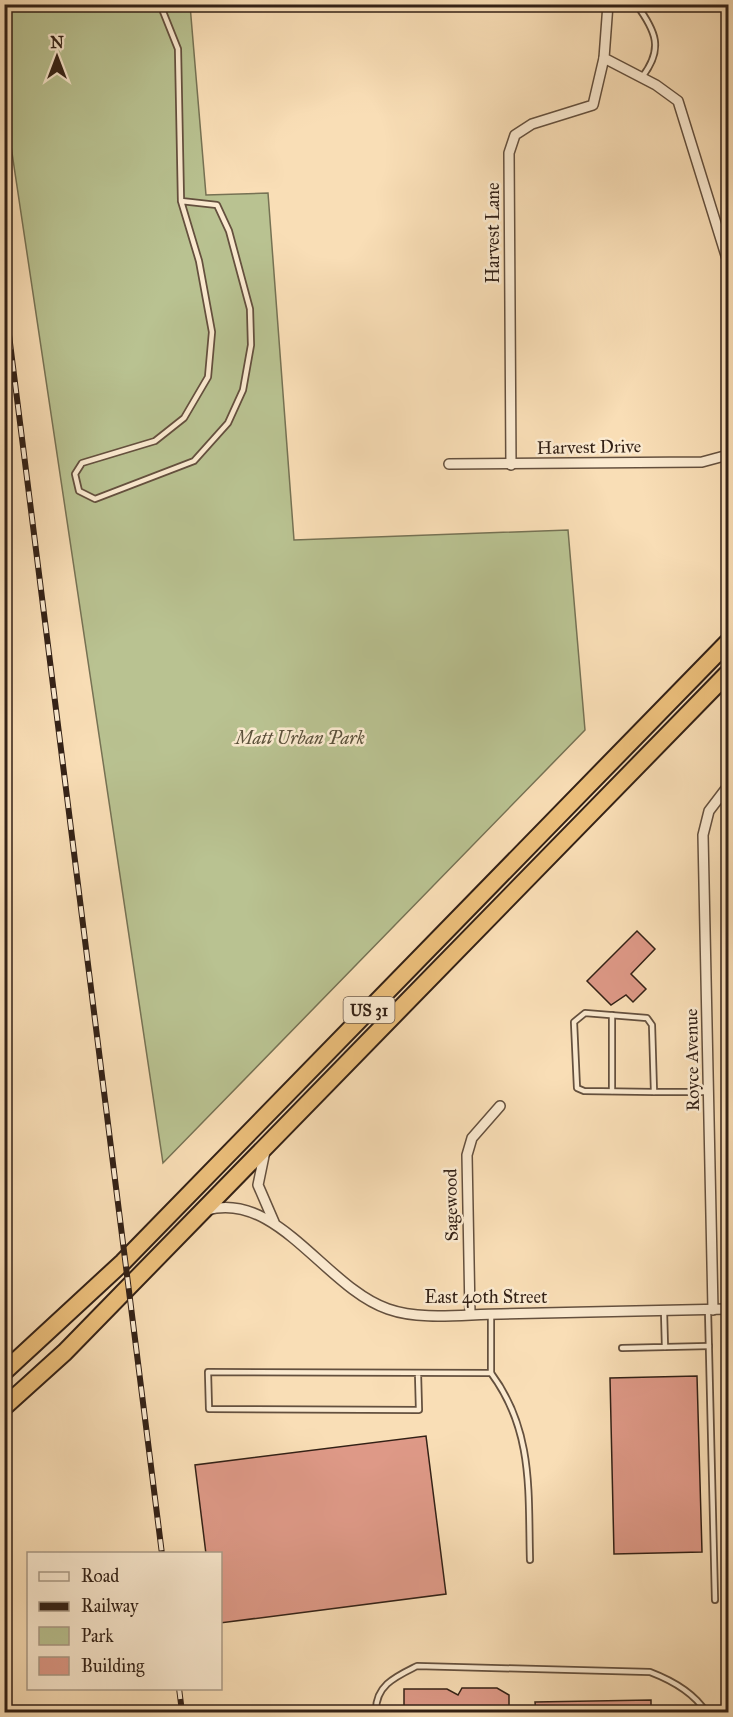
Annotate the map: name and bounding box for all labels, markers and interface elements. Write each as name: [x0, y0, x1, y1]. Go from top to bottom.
north arrow: [27, 27, 87, 87]
text: N: [50, 33, 64, 52]
street label: Harvest Lane: [482, 182, 504, 284]
street label: Harvest Drive: [537, 435, 641, 459]
park label: Matt Urban Park: [233, 727, 365, 749]
road number: US 31: [344, 997, 394, 1023]
street label: Royce Avenue: [680, 1008, 704, 1112]
street label: Sagewood: [439, 1168, 464, 1242]
street label: East 40th Street: [425, 1286, 548, 1308]
legend: [27, 1552, 222, 1690]
text: Road: [81, 1565, 119, 1587]
text: Railway: [81, 1595, 139, 1617]
text: Park: [81, 1625, 114, 1647]
text: Building: [81, 1655, 145, 1678]

